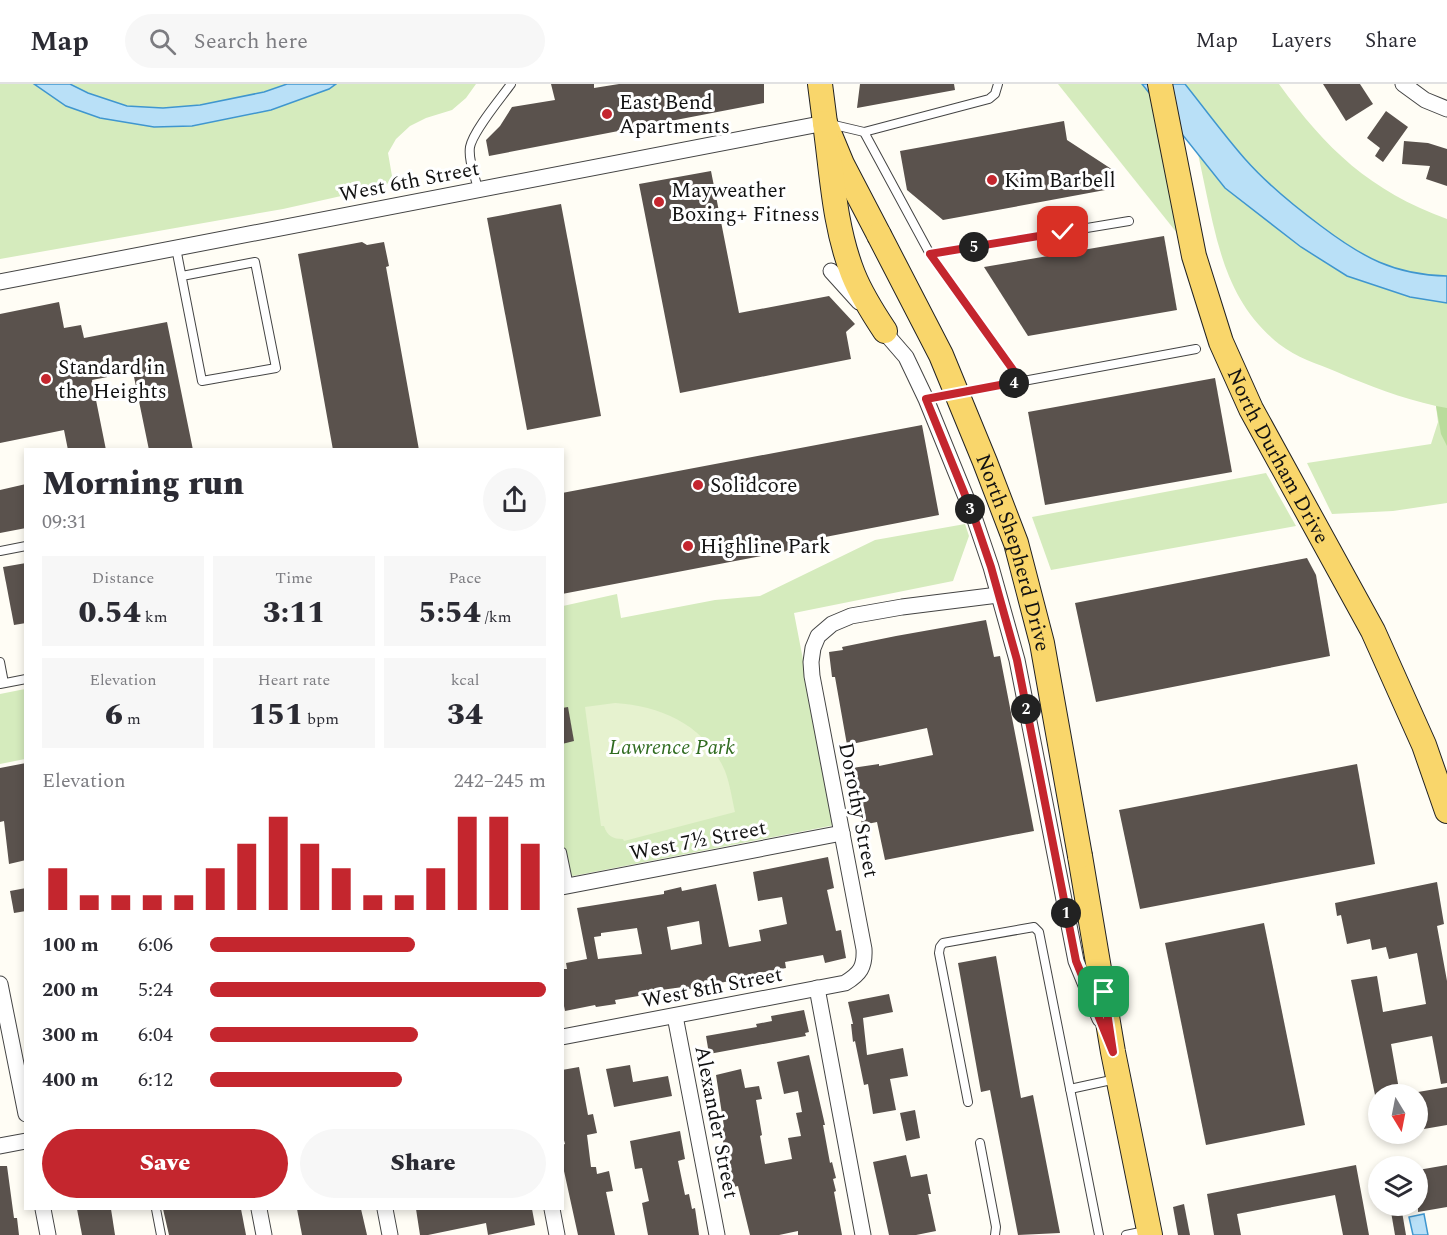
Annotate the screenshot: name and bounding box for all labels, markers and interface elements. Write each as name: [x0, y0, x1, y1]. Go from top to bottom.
search box: [125, 14, 545, 68]
text: Map: [30, 20, 89, 63]
icon: search: [146, 25, 179, 58]
text: Search here: [194, 25, 308, 58]
text: Map: [1196, 25, 1238, 57]
text: Layers: [1271, 25, 1332, 57]
text: Share: [1365, 25, 1417, 57]
place label: East Bend Apartments: [619, 87, 730, 143]
marker: East Bend Apartments: [600, 107, 614, 121]
street label: West 6th Street: [336, 153, 482, 211]
place label: Kim Barbell: [1004, 165, 1116, 197]
marker: Kim Barbell: [985, 173, 999, 187]
place label: Mayweather Boxing+ Fitness: [671, 175, 820, 231]
marker: Mayweather Boxing+ Fitness: [652, 195, 666, 209]
pin: [1037, 206, 1088, 257]
icon: check: [1046, 215, 1079, 248]
pin: 5: [959, 232, 989, 262]
text: 5: [970, 235, 978, 259]
place label: Standard in the Heights: [58, 352, 167, 408]
street label: North Durham Drive: [1218, 363, 1337, 550]
pin: 4: [999, 368, 1029, 398]
text: 4: [1010, 371, 1018, 395]
marker: Standard in the Heights: [39, 372, 53, 386]
street label: North Shepherd Drive: [966, 449, 1058, 654]
text: Morning run: [42, 459, 244, 509]
button: share: [483, 468, 546, 531]
place label: Solidcore: [710, 470, 797, 502]
marker: Solidcore: [691, 478, 705, 492]
pin: 3: [955, 494, 985, 524]
text: 3: [966, 497, 974, 521]
text: 09:31: [42, 507, 87, 537]
place label: Highline Park: [700, 531, 831, 563]
marker: Highline Park: [681, 539, 695, 553]
text: Distance: [92, 566, 154, 590]
text: Time: [275, 566, 313, 590]
text: Pace: [448, 566, 482, 590]
text: 0.54: [78, 590, 141, 636]
text: 3:11: [263, 590, 325, 636]
text: 5:54: [418, 590, 481, 636]
text: km: [141, 605, 168, 629]
text: /km: [481, 605, 512, 629]
text: Elevation: [89, 668, 157, 692]
text: Heart rate: [258, 668, 330, 692]
text: kcal: [451, 668, 479, 692]
text: 6: [105, 692, 123, 738]
text: 151: [249, 692, 303, 738]
text: 34: [447, 692, 483, 738]
pin: 2: [1011, 694, 1041, 724]
text: 2: [1022, 697, 1030, 721]
text: m: [123, 707, 141, 731]
text: bpm: [303, 707, 339, 731]
park label: Lawrence Park: [609, 732, 735, 764]
street label: Dorothy Street: [829, 740, 887, 881]
text: Elevation: [42, 766, 126, 796]
text: 242–245 m: [454, 766, 546, 796]
street label: West 7½ Street: [627, 812, 769, 870]
pin: 1: [1051, 898, 1081, 928]
text: 1: [1062, 901, 1070, 925]
text: 100 m: [42, 930, 99, 960]
text: 6:06: [138, 930, 173, 960]
street label: West 8th Street: [639, 959, 785, 1017]
pin: [1078, 966, 1129, 1017]
text: 200 m: [42, 975, 99, 1005]
text: 5:24: [138, 975, 173, 1005]
icon: arrive: [1087, 975, 1120, 1008]
text: 300 m: [42, 1020, 99, 1050]
text: 6:04: [138, 1020, 173, 1050]
street label: Alexander Street: [686, 1043, 747, 1201]
text: 400 m: [42, 1065, 99, 1095]
text: 6:12: [138, 1065, 173, 1095]
north arrow: [1368, 1084, 1428, 1144]
map controls: [1368, 1084, 1428, 1216]
button: Save: [42, 1129, 288, 1198]
button: Share: [300, 1129, 546, 1198]
button: layers: [1368, 1156, 1428, 1216]

